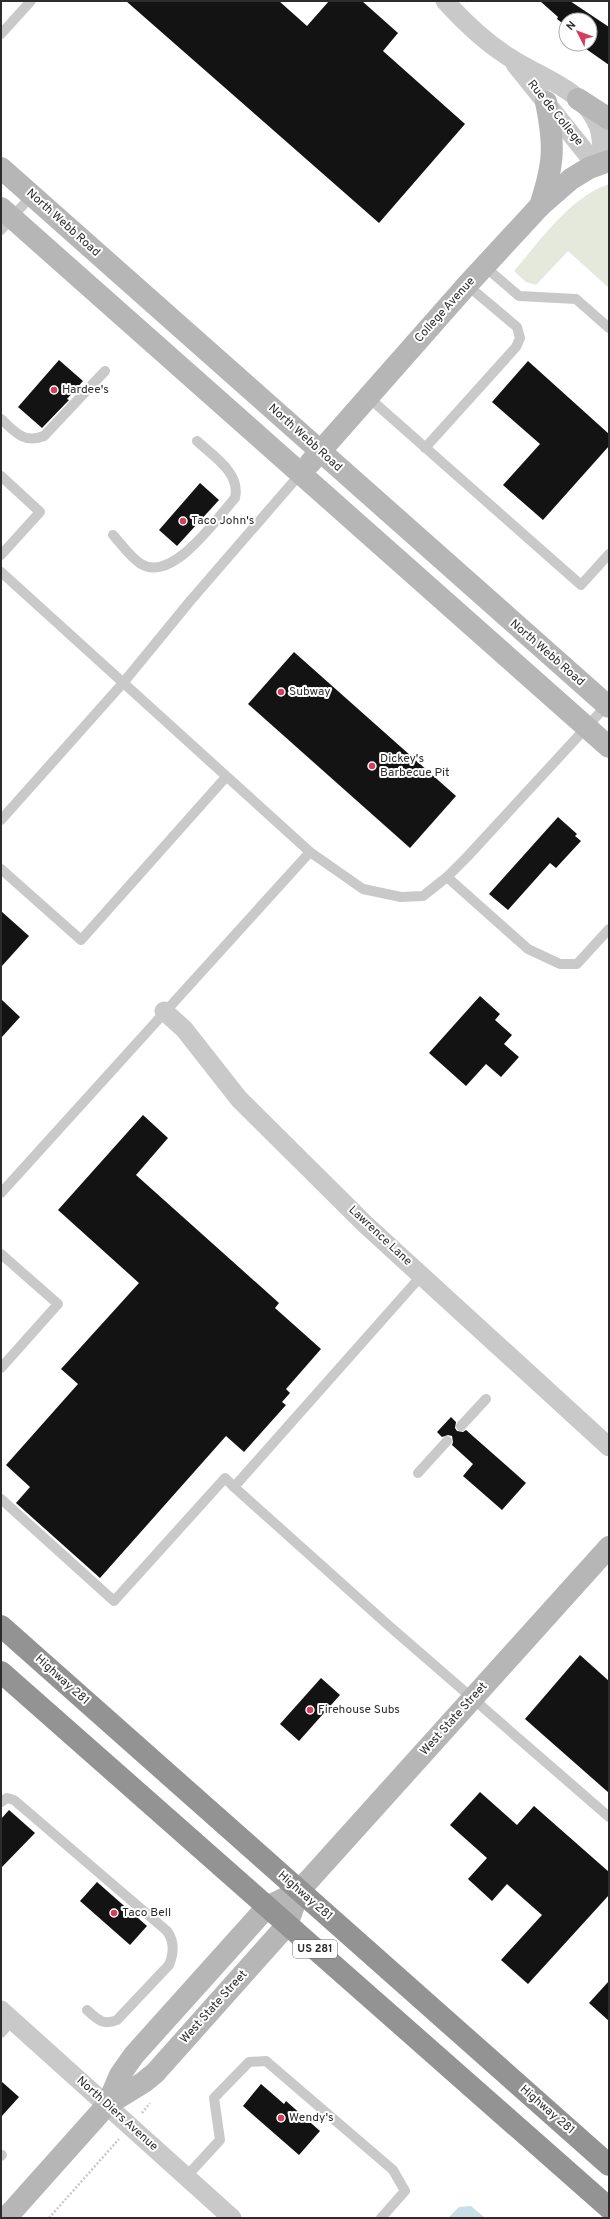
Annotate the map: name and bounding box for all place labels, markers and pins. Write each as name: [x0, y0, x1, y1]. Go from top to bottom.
place label: Hardee's: [62, 382, 109, 398]
marker: Hardee's: [49, 385, 59, 395]
place label: Taco John's: [191, 513, 254, 529]
marker: Taco John's: [178, 516, 188, 526]
place label: Subway: [289, 684, 331, 700]
marker: Subway: [276, 687, 286, 697]
place label: Dickey's Barbecue Pit: [380, 751, 450, 781]
marker: Dickey's Barbecue Pit: [367, 761, 377, 771]
place label: Firehouse Subs: [318, 1702, 400, 1718]
marker: Firehouse Subs: [305, 1705, 315, 1715]
place label: Taco Bell: [122, 1905, 171, 1921]
marker: Taco Bell: [109, 1908, 119, 1918]
place label: Wendy's: [289, 2110, 334, 2126]
marker: Wendy's: [276, 2113, 286, 2123]

